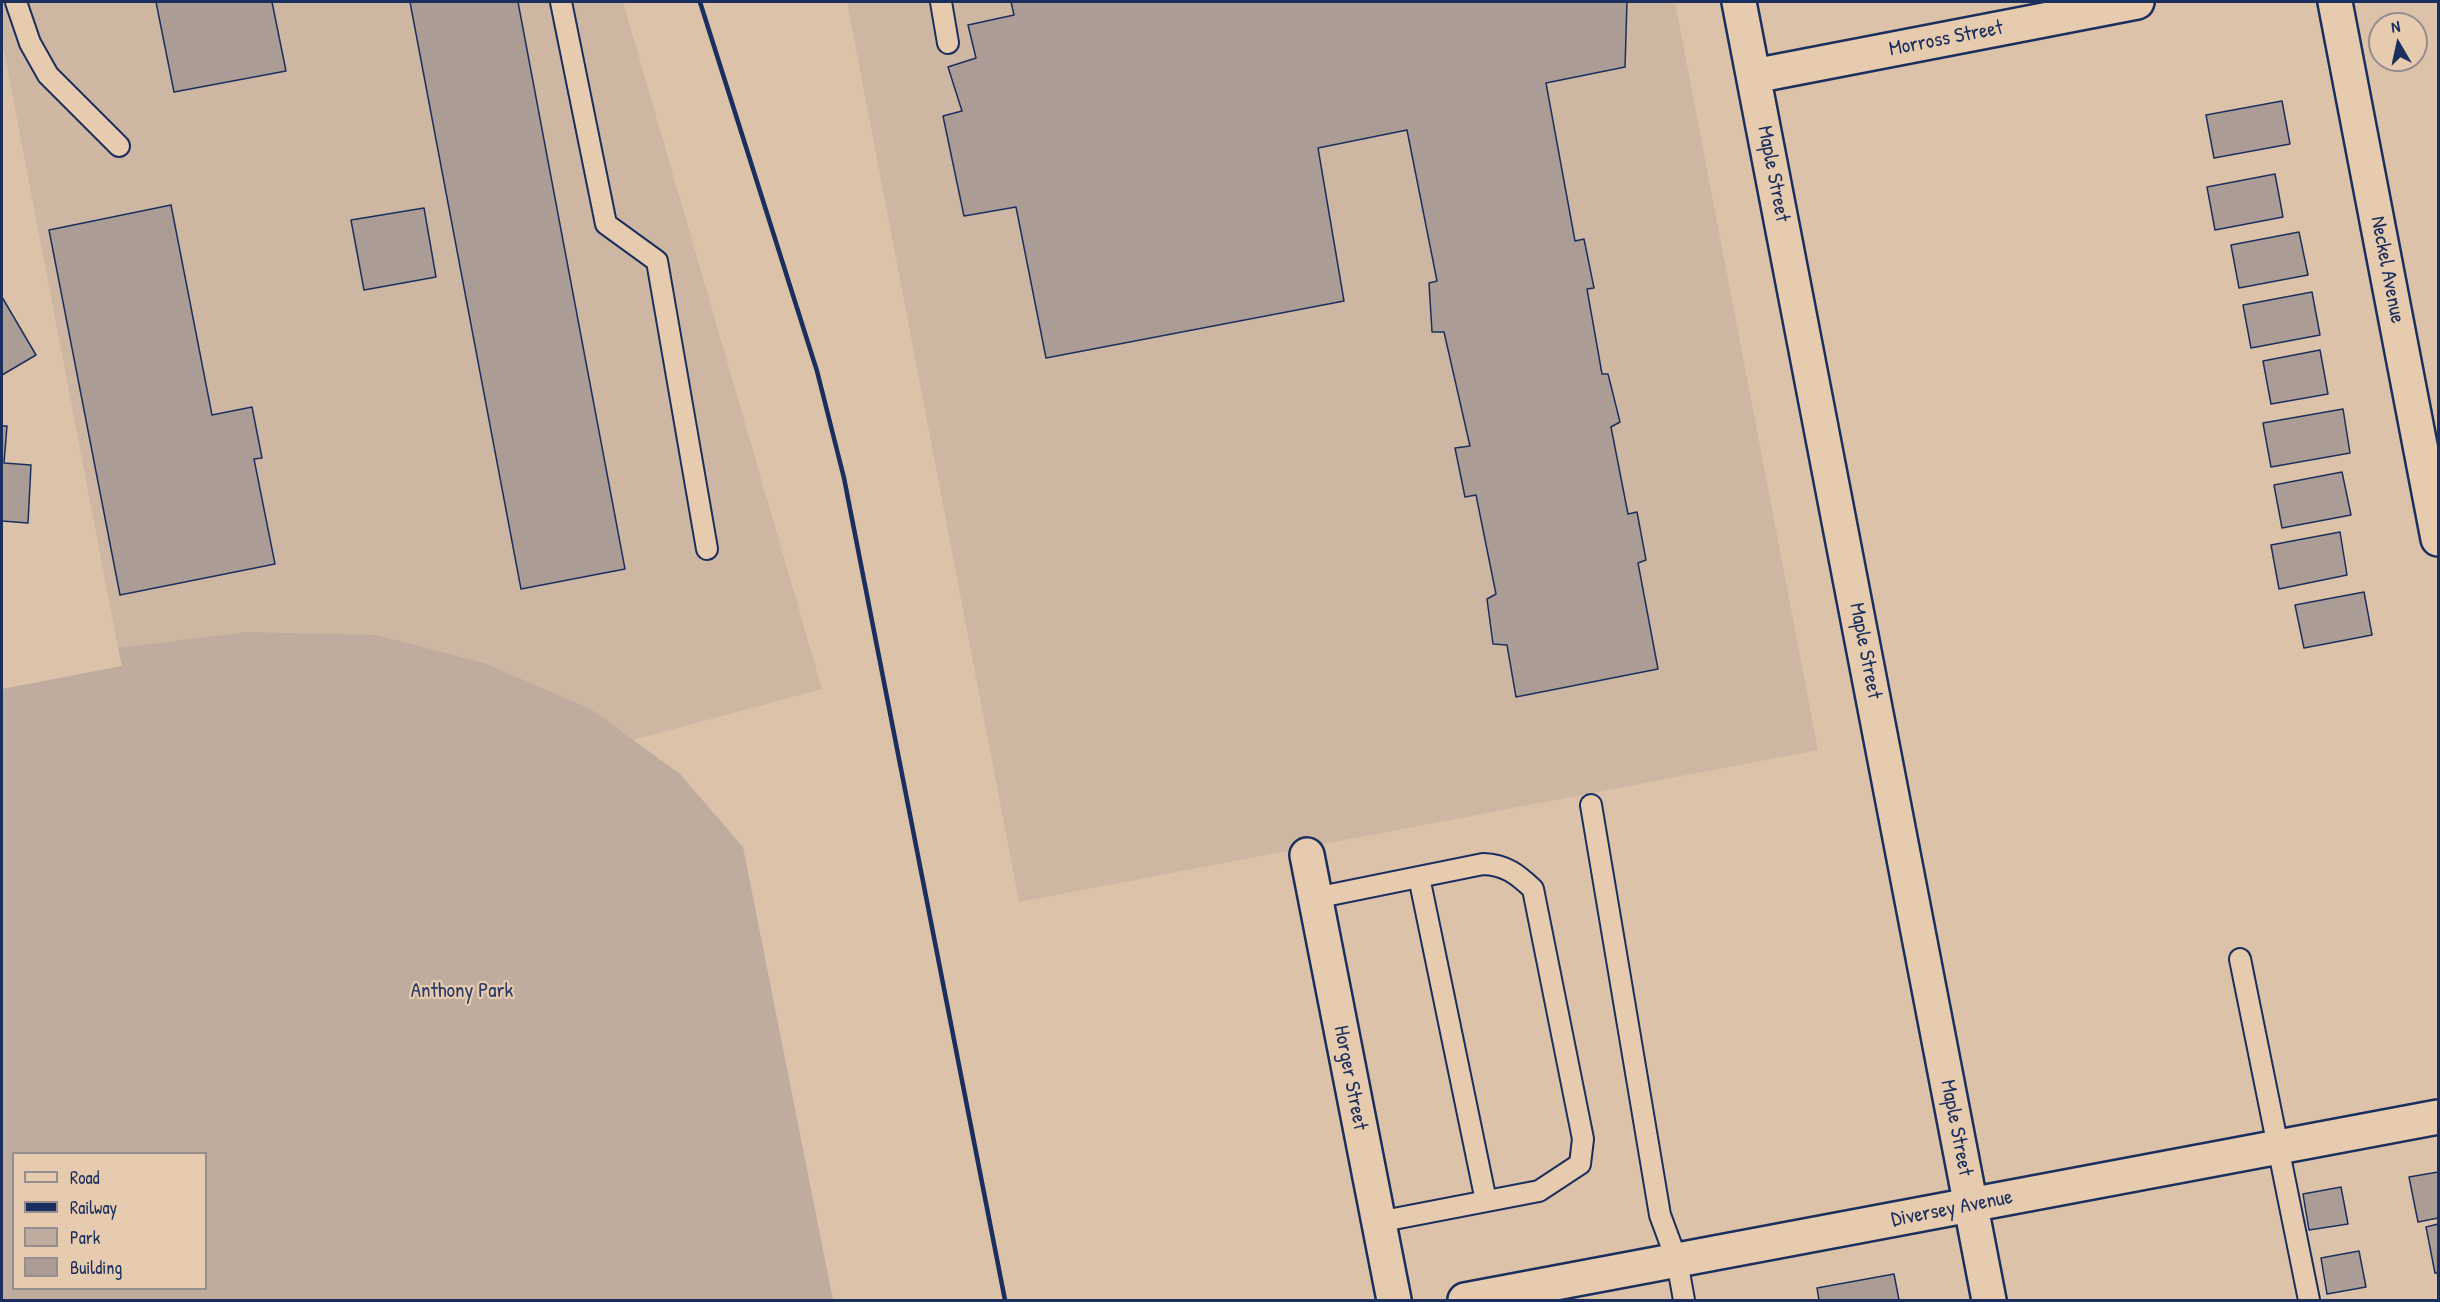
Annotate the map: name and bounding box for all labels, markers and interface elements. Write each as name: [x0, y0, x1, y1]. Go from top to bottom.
north arrow: [2368, 12, 2428, 72]
text: N: [2390, 15, 2401, 38]
street label: Morross Street: [1887, 16, 2005, 62]
street label: Maple Street: [1751, 124, 1795, 224]
street label: Neckel Avenue: [2364, 214, 2410, 326]
street label: Maple Street: [1843, 601, 1887, 701]
park label: Anthony Park: [411, 978, 513, 1004]
street label: Horger Street: [1328, 1024, 1372, 1132]
street label: Maple Street: [1934, 1078, 1978, 1178]
legend: [12, 1152, 207, 1290]
text: Road: [70, 1165, 100, 1190]
street label: Diversey Avenue: [1889, 1185, 2015, 1233]
text: Railway: [70, 1195, 117, 1220]
text: Park: [70, 1225, 100, 1250]
text: Building: [70, 1255, 122, 1280]

